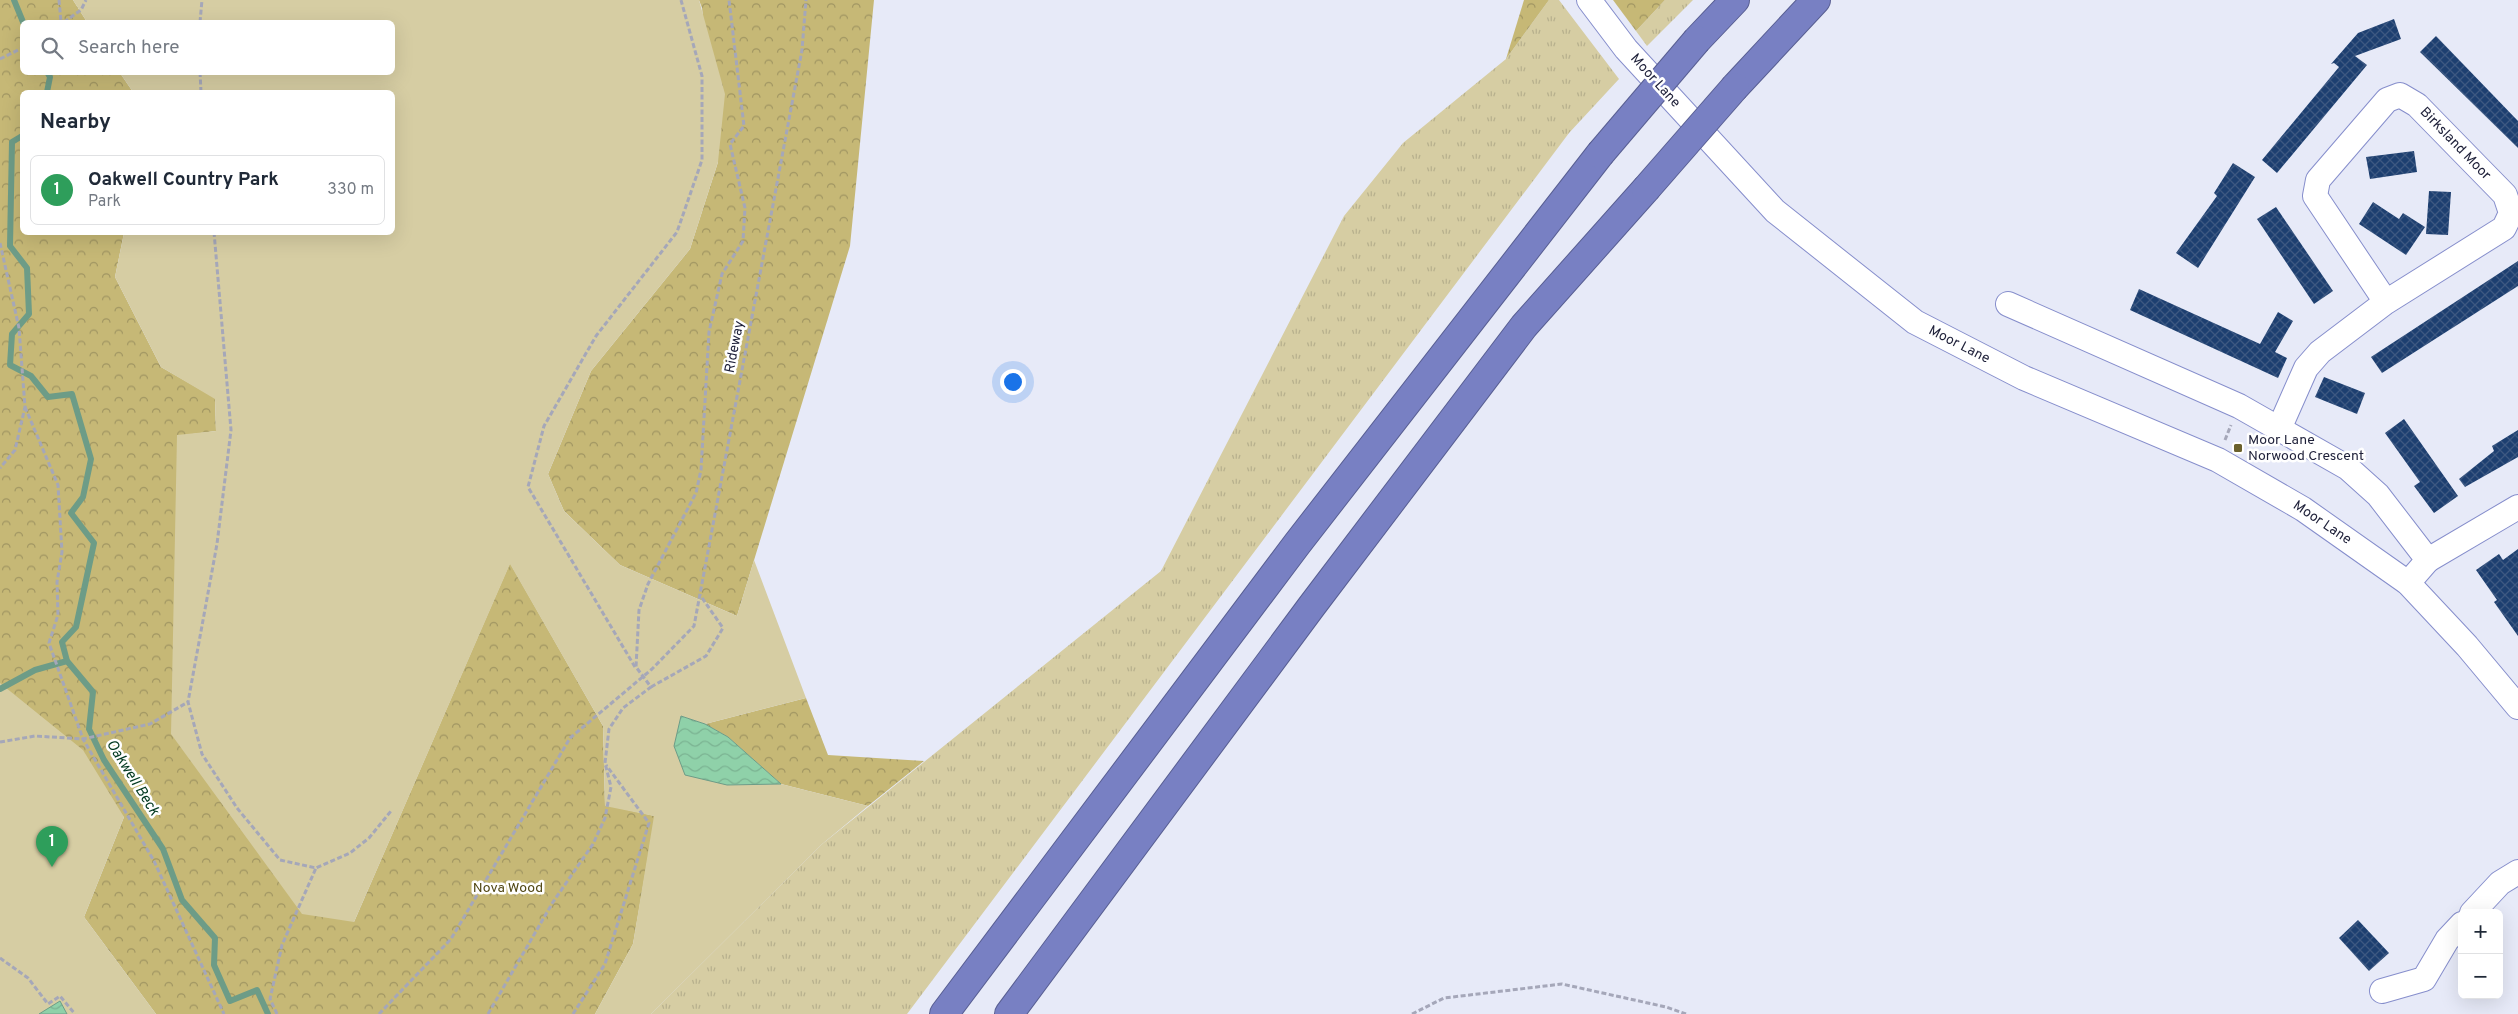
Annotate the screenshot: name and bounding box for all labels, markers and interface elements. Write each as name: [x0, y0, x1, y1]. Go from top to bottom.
search box: [20, 20, 395, 75]
icon: search: [38, 34, 66, 62]
text: Search here: [78, 36, 180, 60]
street label: Moor Lane: [1626, 50, 1684, 112]
street label: Birksland Moor: [2416, 104, 2494, 184]
text: Nearby: [40, 109, 111, 136]
text: Oakwell Country Park: [88, 168, 279, 192]
text: 1: [54, 180, 60, 200]
text: 330 m: [327, 180, 374, 200]
text: Park: [88, 192, 121, 212]
street label: Rideway: [722, 319, 748, 375]
street label: Moor Lane: [1925, 322, 1993, 368]
your location: [1000, 369, 1026, 395]
place label: Moor Lane Norwood Crescent: [2248, 432, 2364, 465]
marker: Moor Lane Norwood Crescent: [2232, 442, 2244, 454]
street label: Moor Lane: [2290, 497, 2354, 549]
water label: Oakwell Beck: [101, 736, 163, 820]
pin: 1: [36, 826, 68, 867]
park label: Nova Wood: [473, 880, 543, 897]
map controls: [2458, 909, 2503, 999]
button: +: [2458, 909, 2503, 954]
button: −: [2458, 954, 2503, 999]

